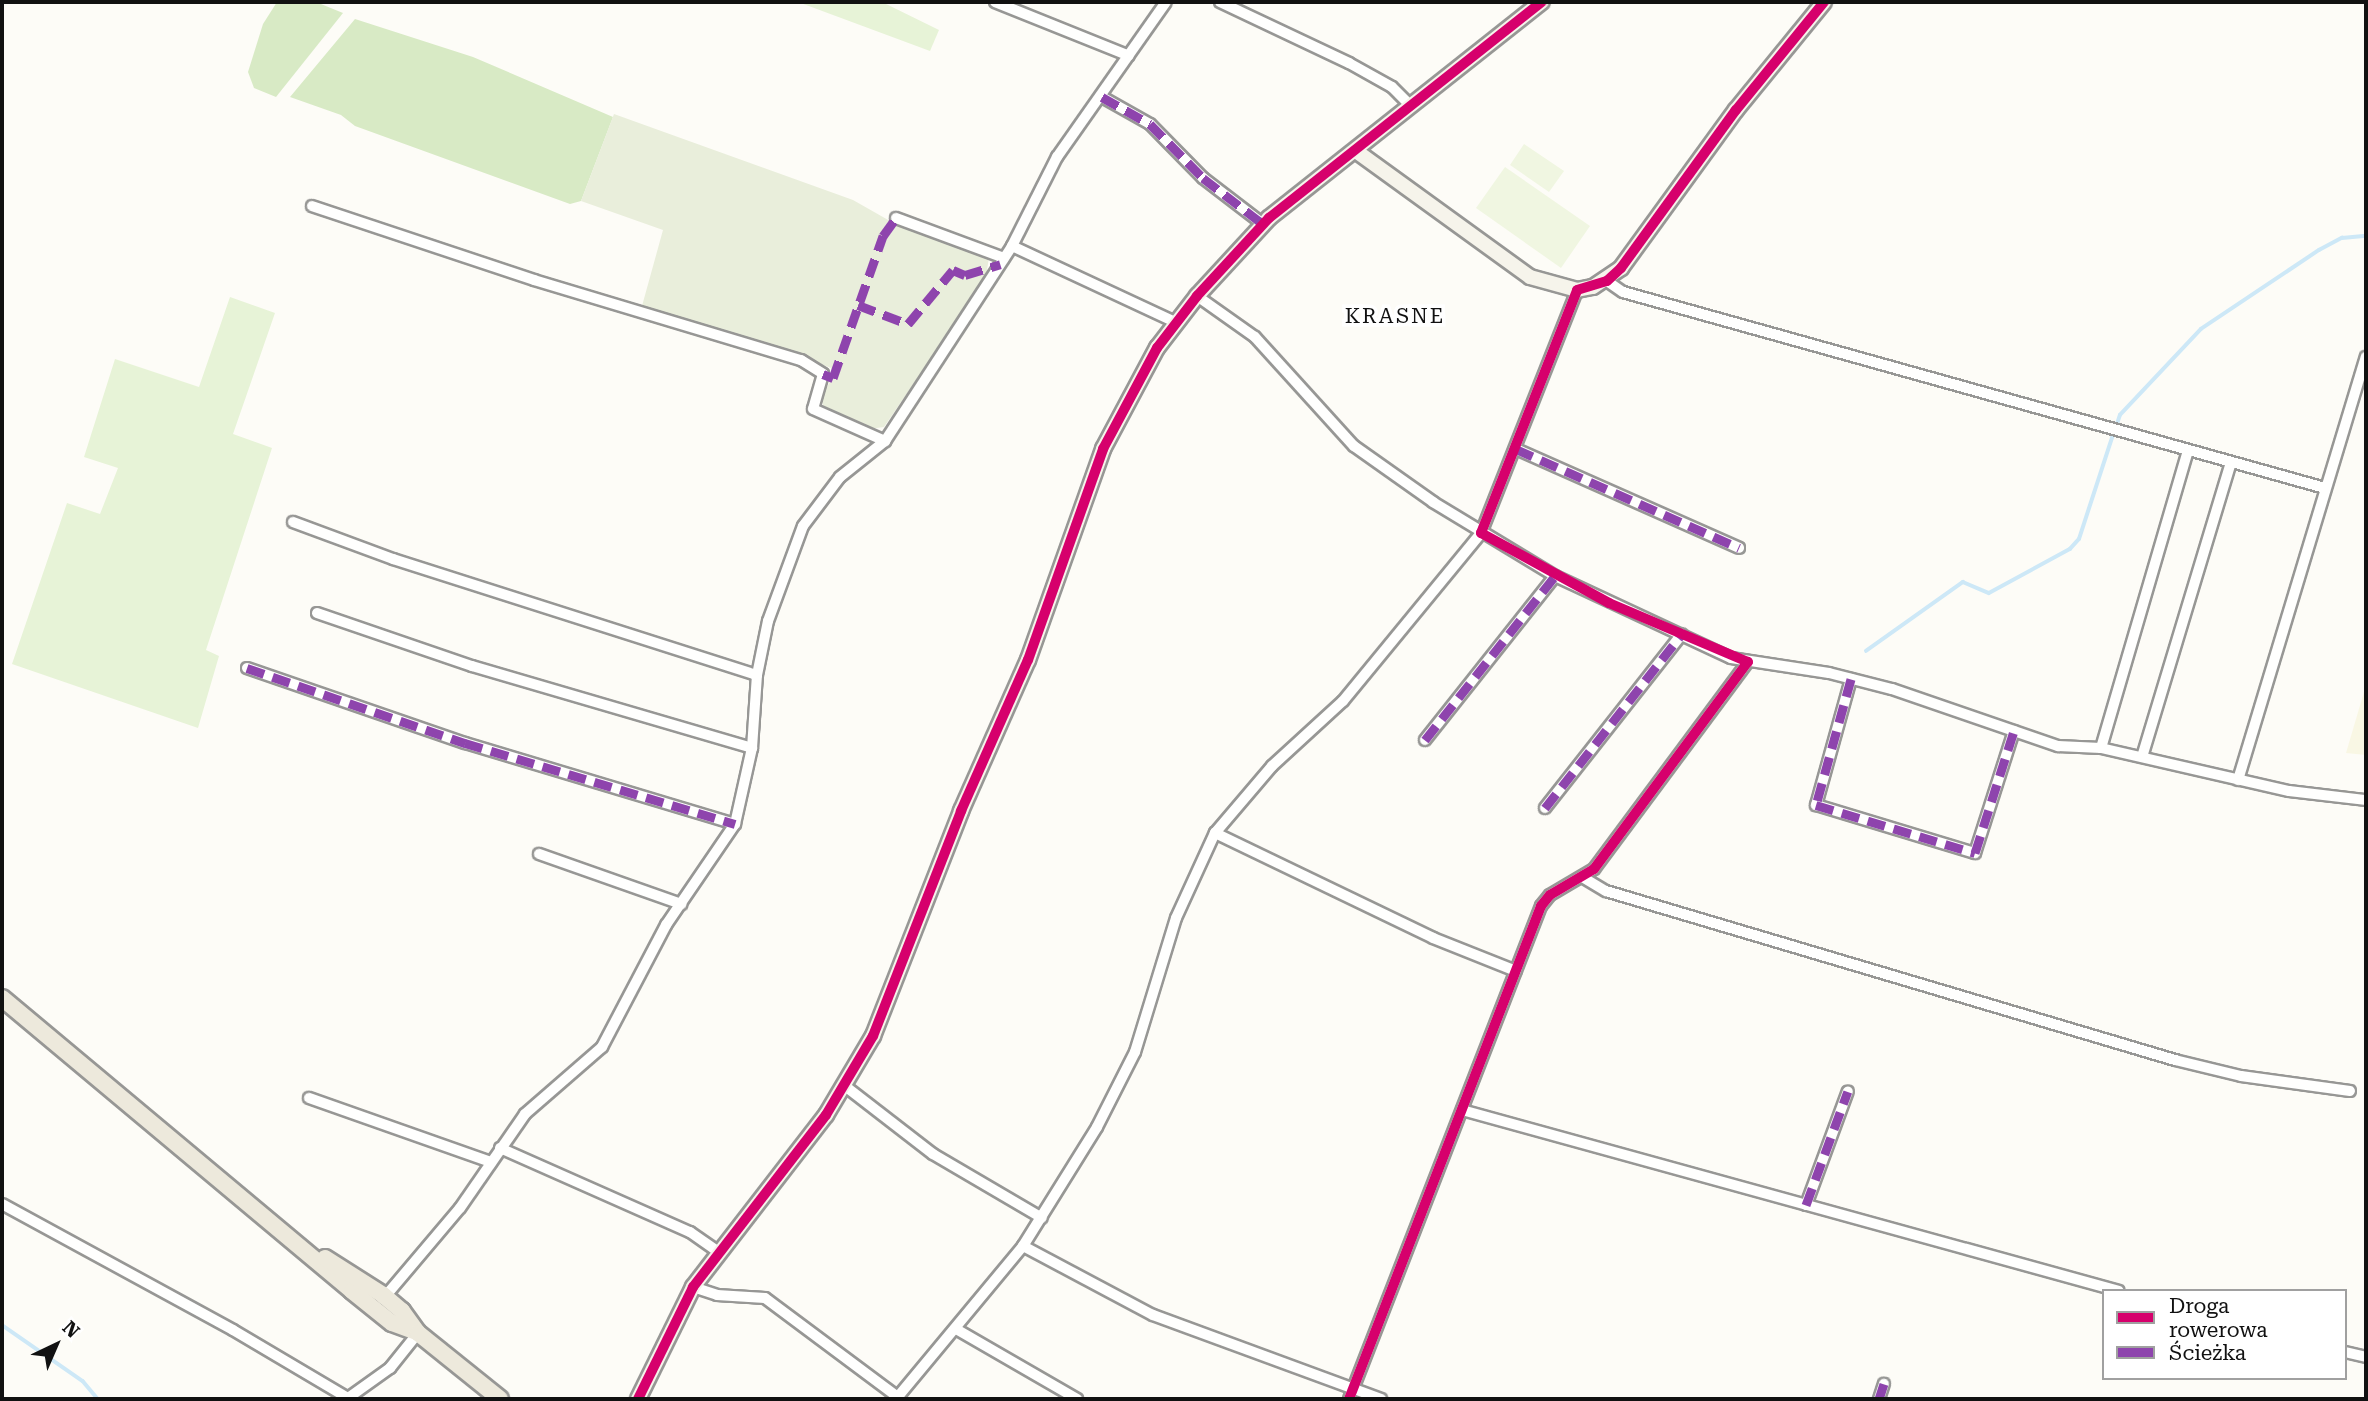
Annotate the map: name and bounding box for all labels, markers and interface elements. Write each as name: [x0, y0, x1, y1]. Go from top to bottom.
district label: KRASNE: [1345, 303, 1445, 329]
legend: [2102, 1289, 2347, 1380]
text: Droga rowerowa: [2169, 1294, 2268, 1342]
north arrow: [21, 1310, 91, 1380]
text: N: [58, 1316, 84, 1343]
text: Ścieżka: [2169, 1341, 2246, 1365]

